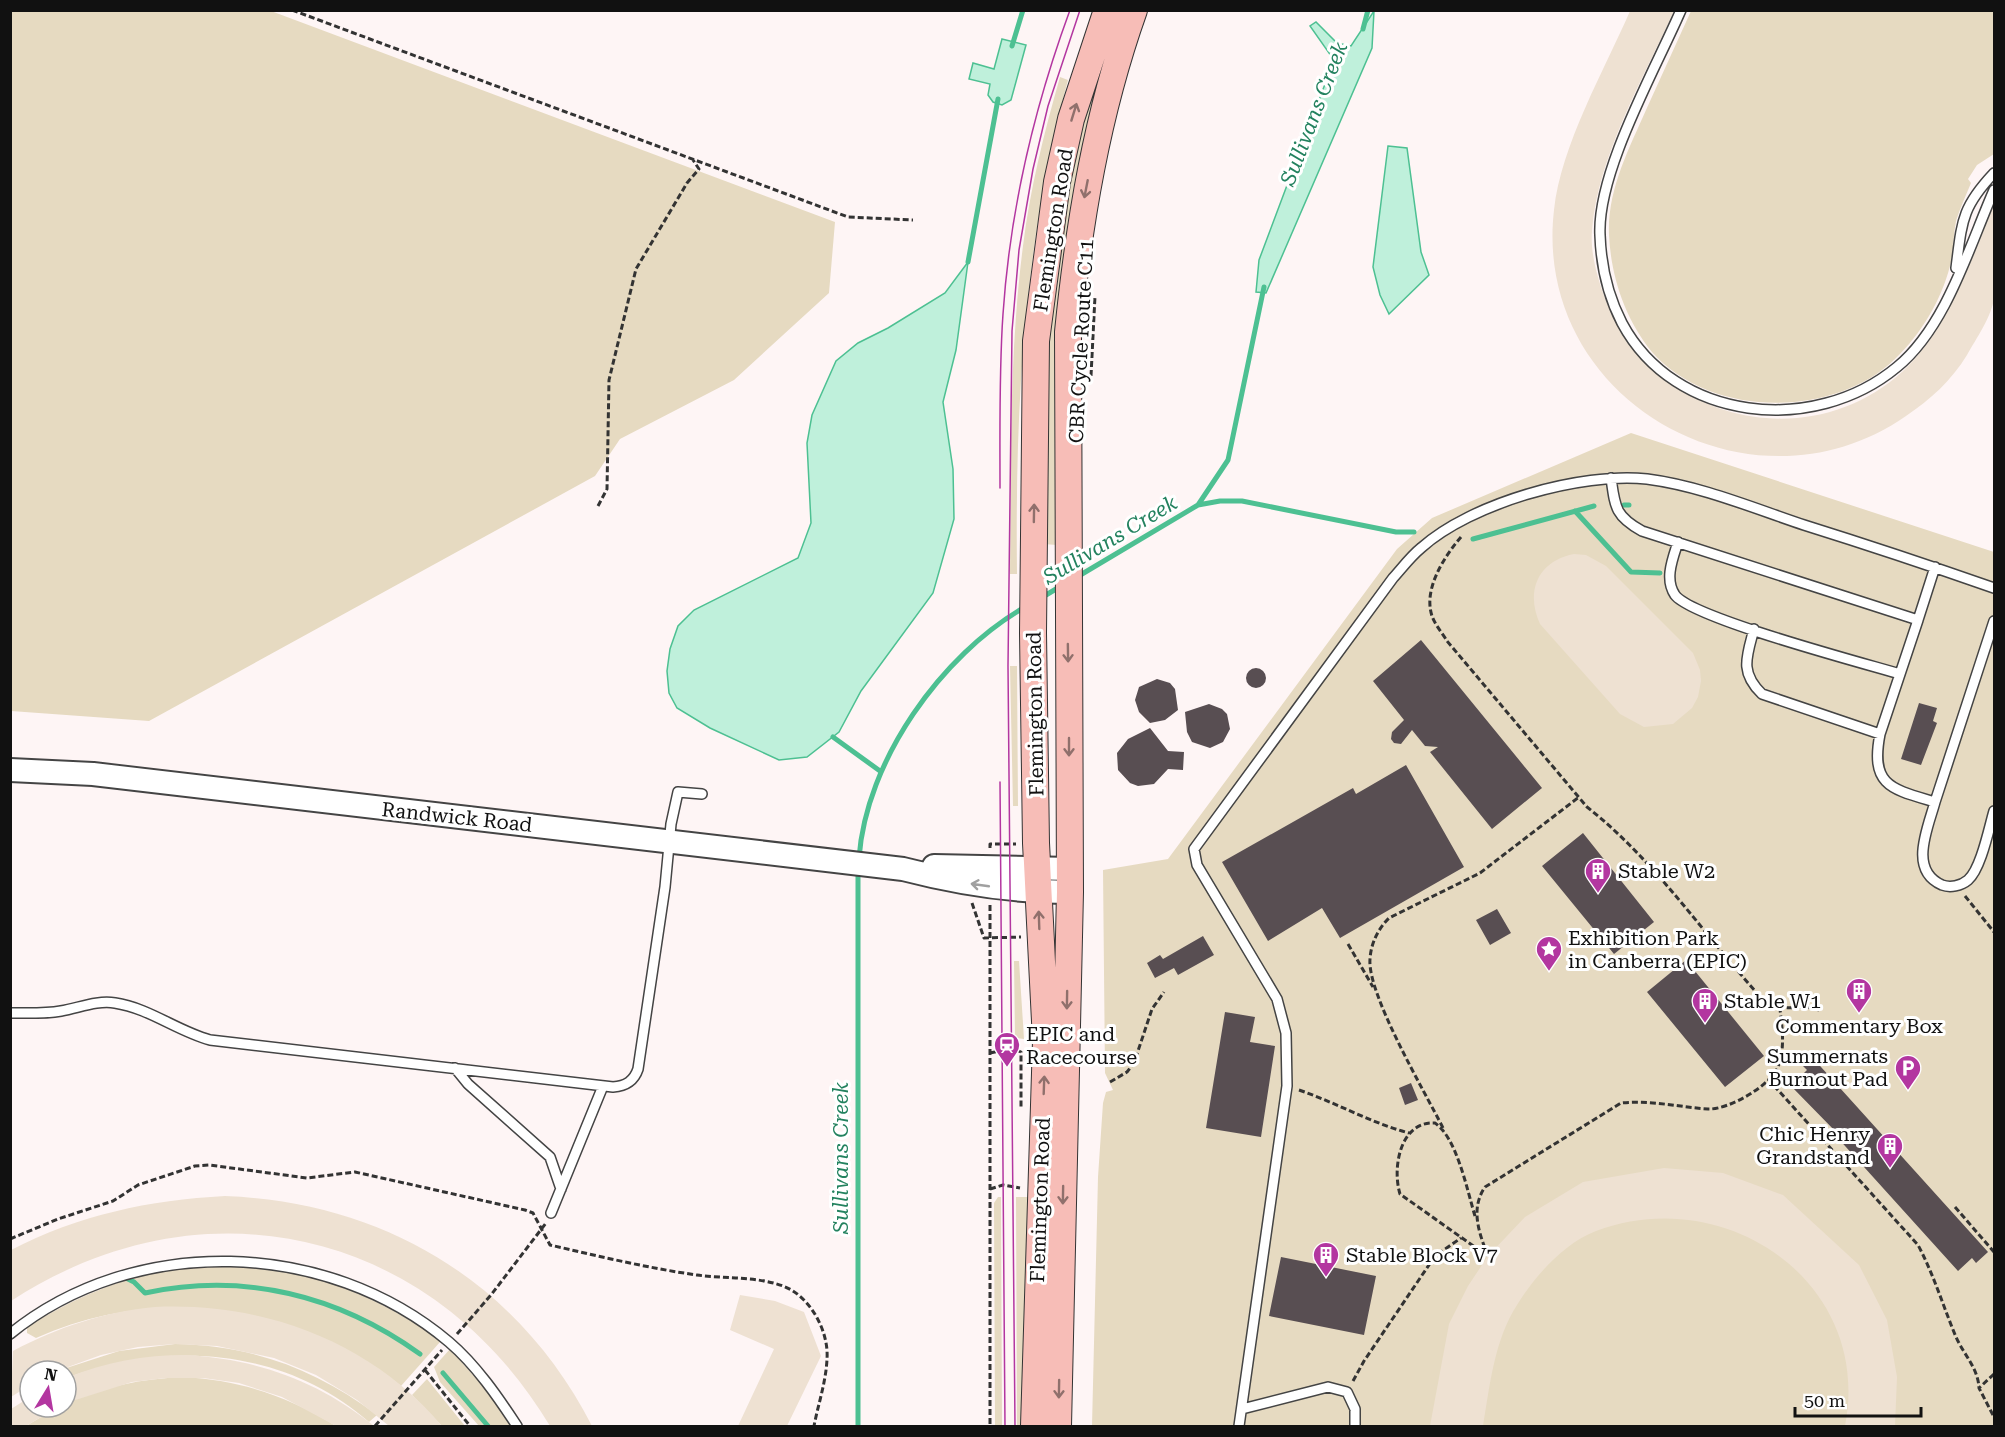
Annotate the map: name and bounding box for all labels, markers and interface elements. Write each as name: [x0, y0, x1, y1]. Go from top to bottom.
water label: Sullivans Creek: [1275, 38, 1353, 190]
one-way arrow: [1069, 103, 1080, 122]
street label: Flemington Road: [1028, 146, 1078, 313]
one-way arrow: [1080, 178, 1091, 198]
street label: CBR Cycle Route C11: [1064, 238, 1098, 444]
water label: Sullivans Creek: [1038, 490, 1182, 590]
one-way arrow: [1029, 504, 1040, 524]
street label: Flemington Road: [1022, 631, 1048, 797]
one-way arrow: [1062, 643, 1074, 663]
one-way arrow: [1063, 736, 1075, 756]
street label: Randwick Road: [381, 797, 534, 837]
building icon: Stable W2: [1583, 856, 1613, 894]
place label: Stable W2: [1618, 859, 1715, 883]
one-way arrow: [971, 879, 991, 890]
one-way arrow: [1033, 911, 1045, 931]
place label: Exhibition Park in Canberra (EPIC): [1568, 926, 1747, 973]
place icon: Exhibition Park in Canberra (EPIC): [1534, 934, 1564, 972]
building icon: Commentary Box: [1844, 976, 1874, 1014]
building icon: Stable W1: [1690, 986, 1720, 1024]
one-way arrow: [1061, 989, 1073, 1009]
place label: Stable W1: [1724, 989, 1821, 1013]
place label: Commentary Box: [1775, 1014, 1943, 1038]
place label: EPIC and Racecourse: [1026, 1022, 1137, 1069]
station icon: EPIC and Racecourse: [992, 1030, 1022, 1068]
place label: Summernats Burnout Pad: [1767, 1044, 1888, 1091]
parking icon: Summernats Burnout Pad: [1893, 1053, 1923, 1091]
one-way arrow: [1038, 1076, 1050, 1096]
water label: Sullivans Creek: [829, 1082, 853, 1235]
street label: Flemington Road: [1025, 1117, 1055, 1283]
place label: Chic Henry Grandstand: [1756, 1122, 1870, 1169]
building icon: Chic Henry Grandstand: [1875, 1131, 1905, 1169]
one-way arrow: [1057, 1184, 1068, 1204]
building icon: Stable Block V7: [1311, 1240, 1341, 1278]
place label: Stable Block V7: [1346, 1243, 1498, 1267]
north arrow: [18, 1359, 78, 1419]
text: N: [43, 1364, 59, 1385]
one-way arrow: [1053, 1379, 1065, 1399]
scale bar: [1795, 1380, 1921, 1418]
text: 50 m: [1804, 1390, 1845, 1411]

